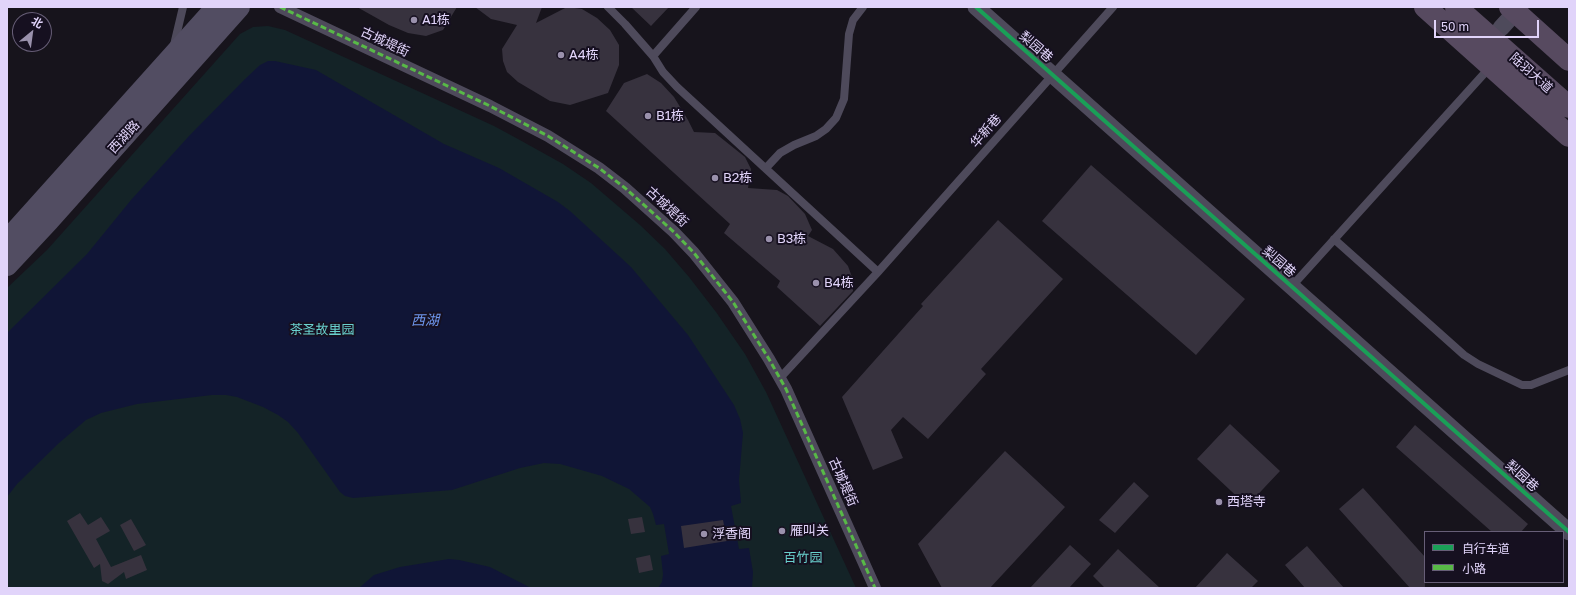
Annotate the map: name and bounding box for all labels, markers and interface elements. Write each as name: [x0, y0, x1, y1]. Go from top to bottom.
north arrow: [12, 12, 52, 52]
place label: A1栋: [422, 12, 450, 28]
scale bar: [1436, 12, 1541, 38]
text: 北: [30, 14, 46, 30]
marker: A1栋: [409, 15, 419, 25]
text: 50 m: [1441, 19, 1469, 34]
street label: 古城堤街: [358, 24, 412, 60]
street label: 梨园巷: [1016, 28, 1056, 66]
place label: A4栋: [569, 47, 599, 63]
marker: A4栋: [556, 50, 566, 60]
street label: 陆羽大道: [1506, 50, 1556, 96]
place label: B1栋: [656, 108, 684, 124]
marker: B1栋: [643, 111, 653, 121]
street label: 华新巷: [967, 111, 1005, 151]
street label: 西湖路: [105, 117, 143, 157]
place label: B2栋: [723, 170, 752, 186]
marker: B2栋: [710, 173, 720, 183]
street label: 古城堤街: [643, 184, 691, 230]
place label: B3栋: [777, 231, 806, 247]
marker: B3栋: [764, 234, 774, 244]
street label: 梨园巷: [1259, 243, 1299, 281]
place label: B4栋: [824, 275, 854, 291]
marker: B4栋: [811, 278, 821, 288]
water label: 西湖: [411, 313, 439, 329]
park label: 茶圣故里园: [290, 322, 354, 338]
street label: 古城堤街: [825, 455, 861, 509]
street label: 梨园巷: [1502, 457, 1542, 495]
place label: 西塔寺: [1227, 494, 1266, 510]
marker: 西塔寺: [1214, 497, 1224, 507]
place label: 雁叫关: [790, 523, 829, 539]
place label: 浮香阁: [712, 526, 751, 542]
marker: 雁叫关: [777, 526, 787, 536]
marker: 浮香阁: [699, 529, 709, 539]
legend: [1424, 531, 1564, 583]
text: 自行车道: [1462, 541, 1510, 556]
park label: 百竹园: [784, 550, 822, 566]
text: 小路: [1462, 561, 1486, 576]

